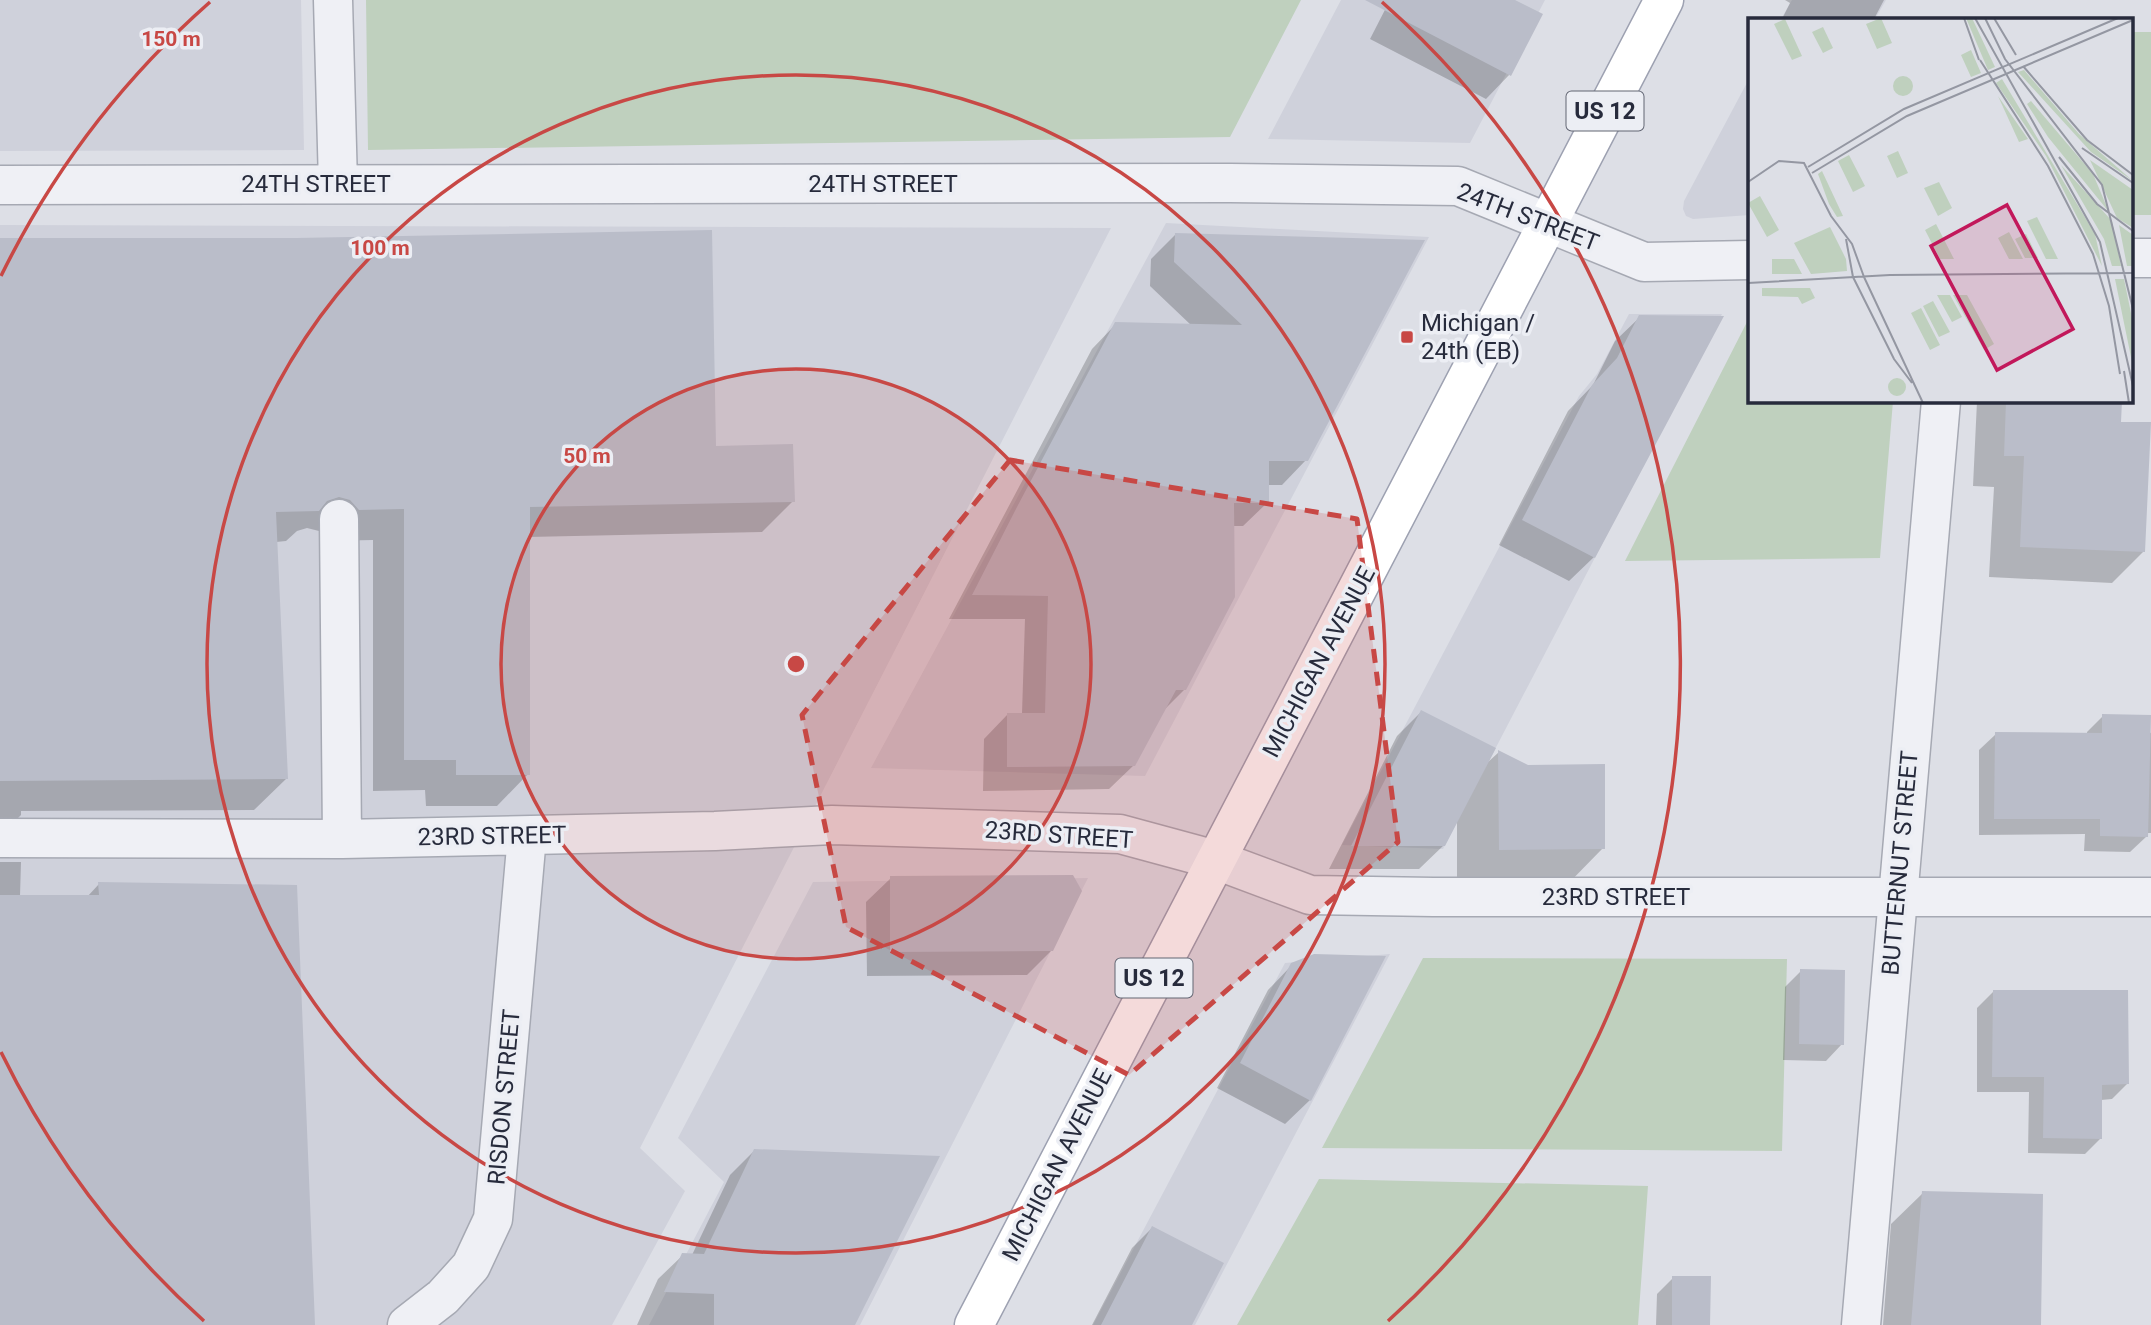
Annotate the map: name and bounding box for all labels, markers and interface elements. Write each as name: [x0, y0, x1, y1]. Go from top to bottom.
inset map: [1748, 18, 2134, 402]
text: 150 m: [141, 27, 201, 51]
road number: US 12: [1566, 92, 1644, 130]
street label: 24TH STREET: [241, 170, 391, 198]
street label: 24TH STREET: [808, 170, 958, 198]
street label: 24TH STREET: [1453, 177, 1603, 257]
text: 100 m: [350, 236, 410, 260]
place label: Michigan / 24th (EB): [1421, 309, 1535, 365]
marker: Michigan / 24th (EB): [1399, 329, 1415, 345]
text: 50 m: [563, 444, 611, 468]
street label: MICHIGAN AVENUE: [1257, 562, 1381, 762]
centre of rings: [784, 652, 808, 676]
street label: BUTTERNUT STREET: [1876, 749, 1924, 977]
street label: 23RD STREET: [984, 816, 1134, 854]
street label: 23RD STREET: [417, 821, 567, 851]
street label: 23RD STREET: [1542, 883, 1690, 911]
road number: US 12: [1116, 959, 1192, 998]
street label: RISDON STREET: [482, 1008, 526, 1186]
street label: MICHIGAN AVENUE: [996, 1064, 1118, 1266]

